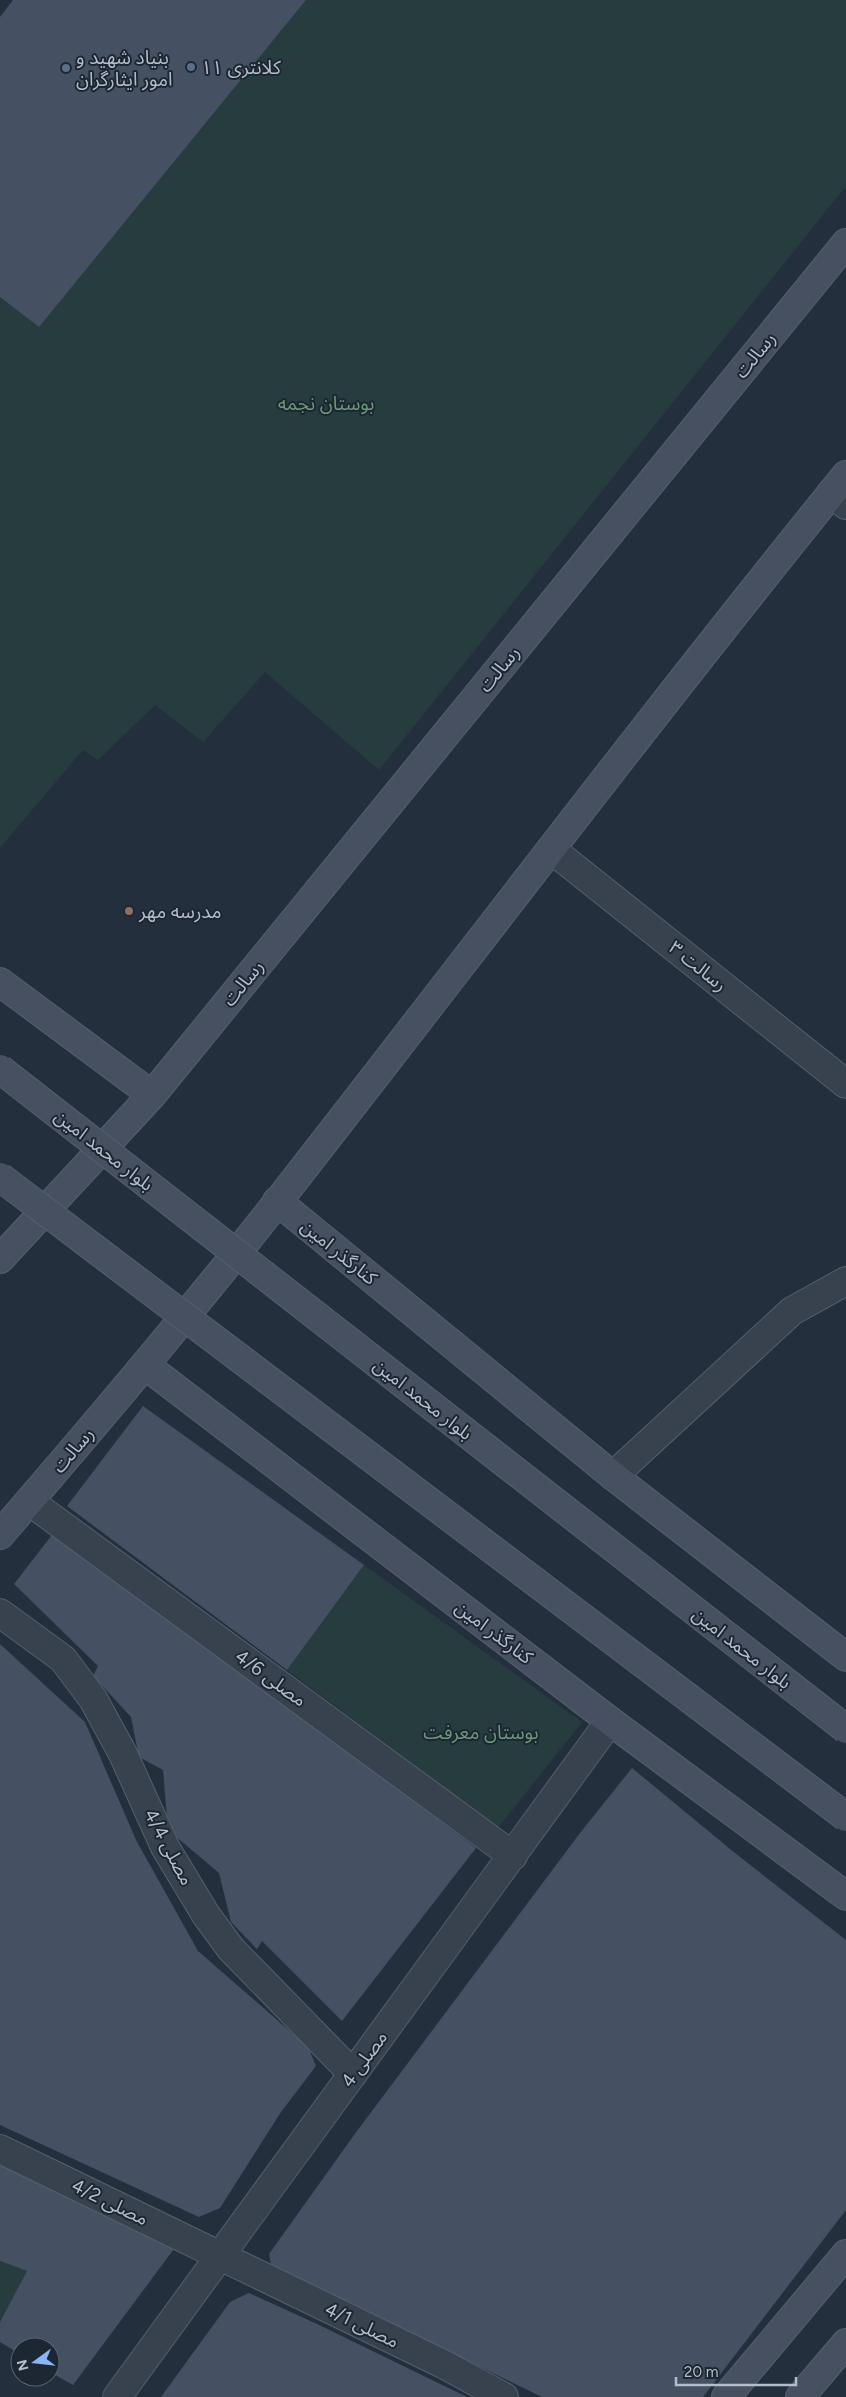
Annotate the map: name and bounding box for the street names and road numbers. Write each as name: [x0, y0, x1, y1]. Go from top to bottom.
street label: رسالت: [730, 327, 780, 383]
street label: رسالت: [474, 641, 524, 697]
street label: رسالت ۳: [664, 936, 732, 996]
street label: رسالت: [218, 955, 268, 1011]
street label: بلوار محمد امین: [50, 1104, 158, 1196]
street label: کنارگذر امین: [296, 1214, 383, 1290]
street label: بلوار محمد امین: [369, 1353, 477, 1445]
street label: رسالت: [47, 1422, 99, 1478]
street label: کنارگذر امین: [451, 1595, 538, 1669]
street label: بلوار محمد امین: [688, 1602, 796, 1694]
street label: مصلی 4/6: [231, 1644, 311, 1712]
street label: مصلی 4/4: [139, 1805, 199, 1889]
street label: مصلی 4: [336, 2026, 392, 2092]
street label: مصلی 4/2: [68, 2174, 152, 2230]
street label: مصلی 4/1: [321, 2297, 403, 2353]

